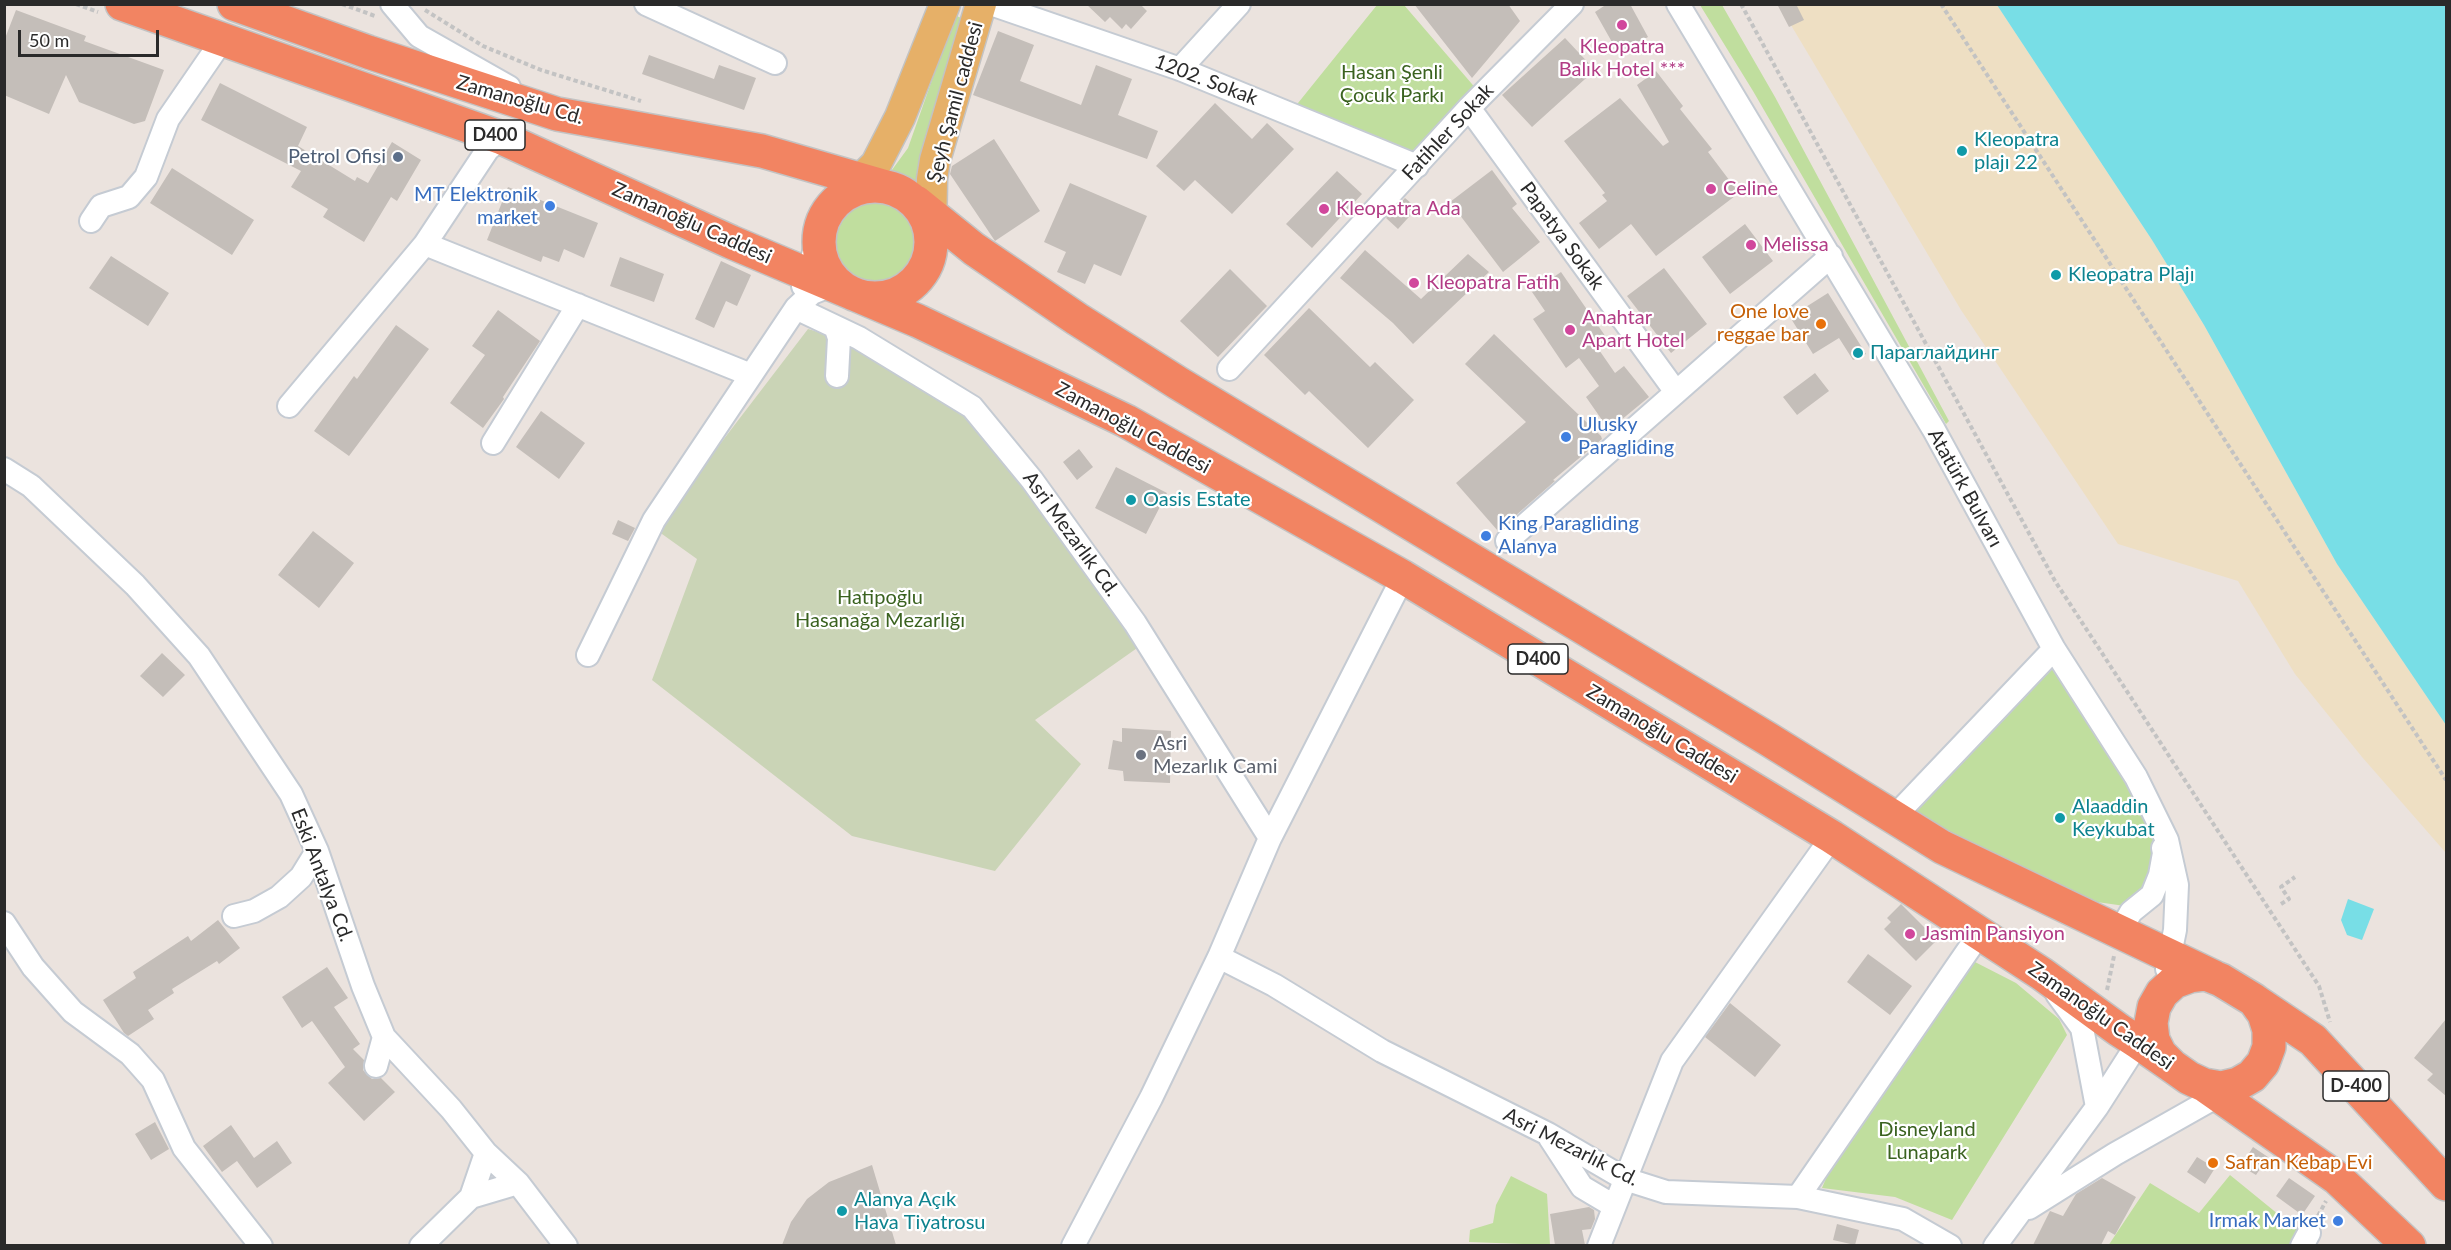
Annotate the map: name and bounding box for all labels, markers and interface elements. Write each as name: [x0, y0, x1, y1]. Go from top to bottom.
scale bar: [21, 18, 162, 56]
marker: Kleopatra Balık Hotel ***: [1615, 18, 1629, 32]
street label: Şeyh Şamil caddesi: [922, 19, 988, 185]
text: 50 m: [29, 29, 69, 51]
place label: Kleopatra Balık Hotel ***: [1559, 35, 1685, 82]
street label: 1202. Sokak: [1151, 49, 1261, 111]
park label: Hasan Şenli Çocuk Parkı: [1340, 61, 1444, 108]
street label: Zamanoğlu Cd.: [454, 70, 586, 130]
street label: Fatihler Sokak: [1397, 79, 1499, 185]
road number: D400: [465, 120, 525, 150]
place label: Kleopatra plajı 22: [1974, 128, 2059, 175]
marker: Kleopatra plajı 22: [1955, 144, 1969, 158]
place label: Petrol Ofisi: [288, 145, 386, 169]
marker: Petrol Ofisi: [391, 150, 405, 164]
street label: Zamanoğlu Caddesi: [609, 177, 775, 269]
street label: Papatya Sokak: [1515, 177, 1609, 295]
place label: Celine: [1723, 177, 1778, 201]
marker: Celine: [1704, 182, 1718, 196]
place label: MT Elektronik market: [414, 183, 538, 230]
place label: Kleopatra Ada: [1336, 197, 1461, 221]
marker: MT Elektronik market: [543, 199, 557, 213]
marker: Kleopatra Ada: [1317, 202, 1331, 216]
place label: Melissa: [1763, 233, 1829, 257]
marker: Melissa: [1744, 238, 1758, 252]
place label: Kleopatra Plajı: [2068, 263, 2194, 287]
marker: Kleopatra Plajı: [2049, 268, 2063, 282]
place label: Kleopatra Fatih: [1426, 271, 1559, 295]
marker: Kleopatra Fatih: [1407, 276, 1421, 290]
place label: One love reggae bar: [1717, 300, 1809, 347]
place label: Anahtar Apart Hotel: [1582, 306, 1685, 353]
marker: One love reggae bar: [1814, 317, 1828, 331]
marker: Anahtar Apart Hotel: [1563, 323, 1577, 337]
place label: Параглайдинг: [1870, 341, 1999, 365]
marker: Параглайдинг: [1851, 346, 1865, 360]
street label: Zamanoğlu Caddesi: [1051, 377, 1215, 479]
place label: Ulusky Paragliding: [1578, 413, 1674, 460]
street label: Atatürk Bulvarı: [1923, 425, 2007, 551]
marker: Ulusky Paragliding: [1559, 430, 1573, 444]
street label: Asri Mezarlık Cd.: [1018, 467, 1124, 601]
place label: Oasis Estate: [1143, 488, 1251, 512]
marker: Oasis Estate: [1124, 493, 1138, 507]
place label: King Paragliding Alanya: [1498, 512, 1639, 559]
marker: King Paragliding Alanya: [1479, 529, 1493, 543]
park label: Hatipoğlu Hasanağa Mezarlığı: [795, 586, 965, 633]
road number: D400: [1508, 644, 1568, 674]
street label: Zamanoğlu Caddesi: [1582, 679, 1742, 789]
place label: Asri Mezarlık Cami: [1153, 732, 1277, 779]
marker: Asri Mezarlık Cami: [1134, 748, 1148, 762]
place label: Alaaddin Keykubat: [2072, 795, 2155, 842]
street label: Eski Antalya Cd.: [286, 805, 358, 945]
marker: Alaaddin Keykubat: [2053, 811, 2067, 825]
place label: Jasmin Pansiyon: [1922, 922, 2065, 946]
marker: Jasmin Pansiyon: [1903, 927, 1917, 941]
street label: Zamanoğlu Caddesi: [2024, 957, 2178, 1075]
road number: D-400: [2323, 1071, 2389, 1101]
street label: Asri Mezarlık Cd.: [1499, 1103, 1643, 1191]
park label: Disneyland Lunapark: [1878, 1118, 1976, 1165]
place label: Safran Kebap Evi: [2225, 1151, 2373, 1175]
marker: Safran Kebap Evi: [2206, 1156, 2220, 1170]
place label: Alanya Açık Hava Tiyatrosu: [854, 1188, 986, 1235]
marker: Alanya Açık Hava Tiyatrosu: [835, 1204, 849, 1218]
place label: Irmak Market: [2209, 1209, 2326, 1233]
marker: Irmak Market: [2331, 1214, 2345, 1228]

